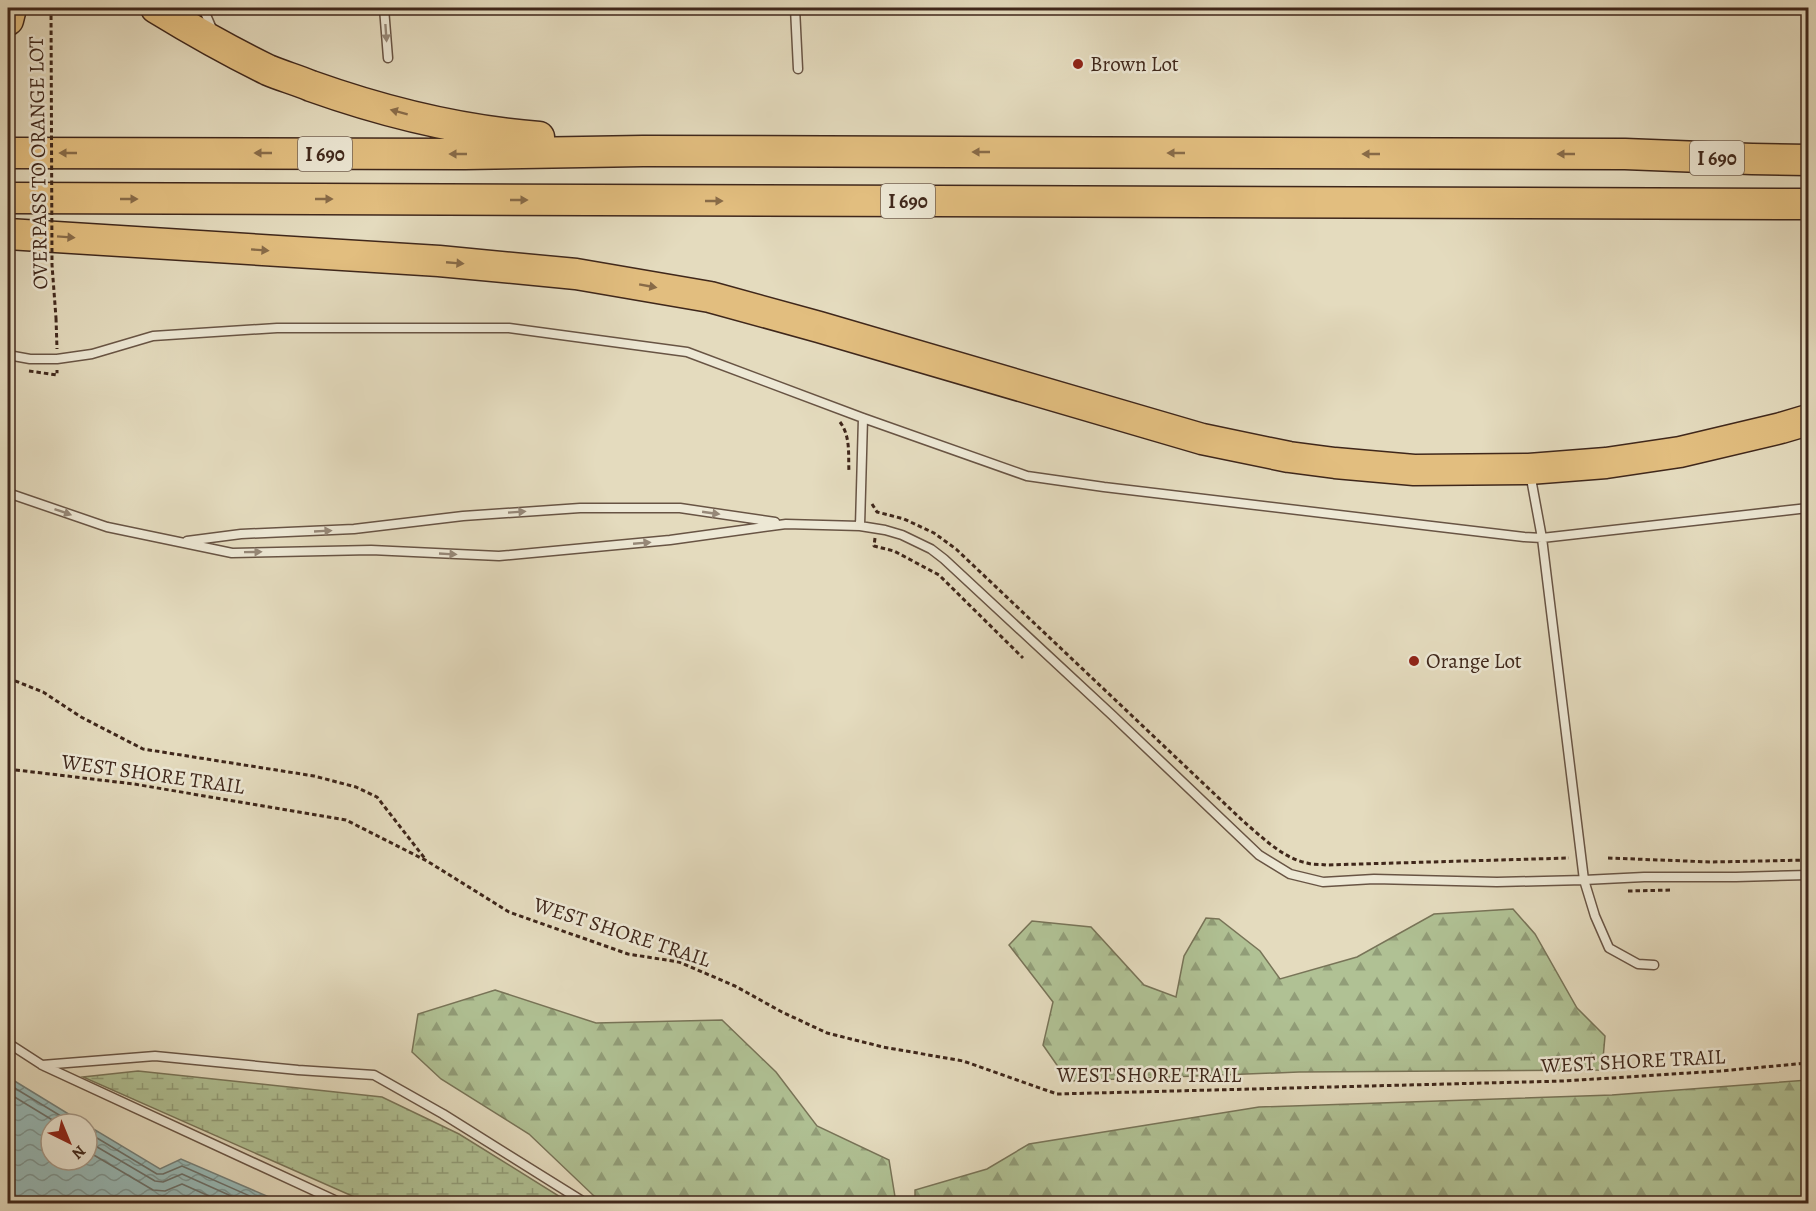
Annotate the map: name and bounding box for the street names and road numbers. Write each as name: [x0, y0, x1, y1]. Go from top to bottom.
street label: OVERPASS TO ORANGE LOT: [22, 36, 54, 290]
road number: I 690: [298, 137, 352, 171]
road number: I 690: [1690, 141, 1744, 175]
road number: I 690: [881, 184, 935, 218]
street label: WEST SHORE TRAIL: [59, 747, 247, 801]
street label: WEST SHORE TRAIL: [529, 890, 714, 974]
street label: WEST SHORE TRAIL: [1539, 1042, 1726, 1080]
street label: WEST SHORE TRAIL: [1056, 1061, 1242, 1089]

